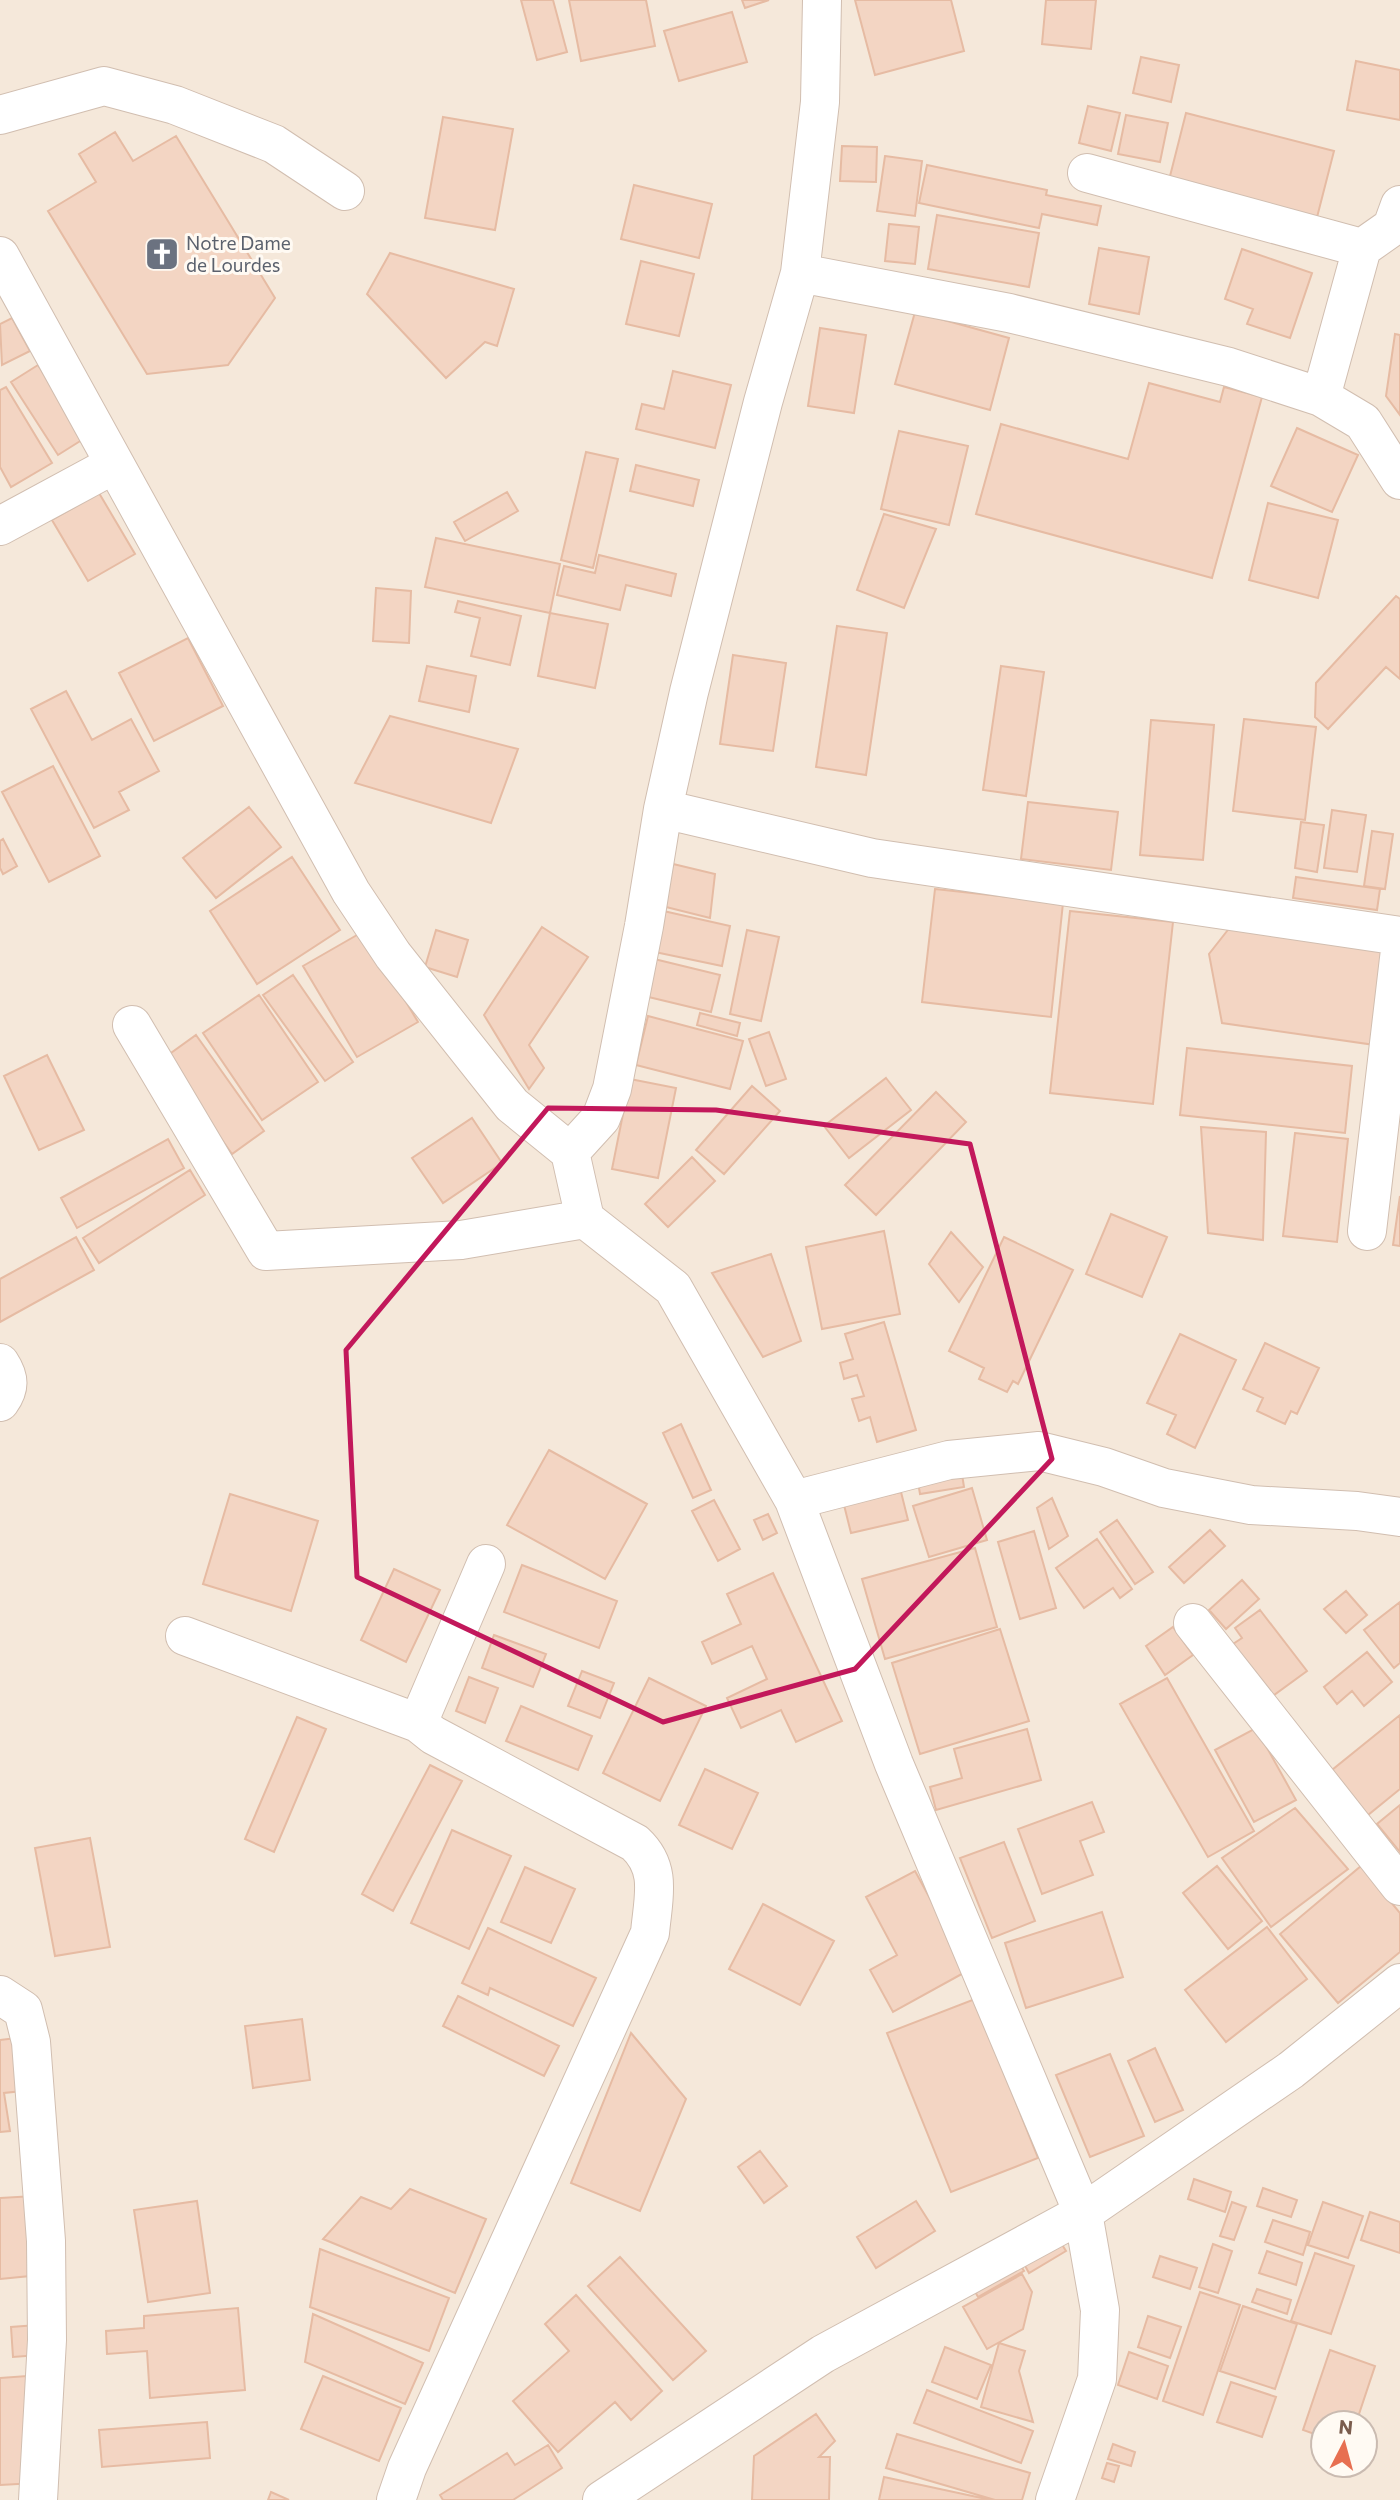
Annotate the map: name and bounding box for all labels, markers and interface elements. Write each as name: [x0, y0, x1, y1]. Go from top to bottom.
place label: Notre Dame de Lourdes: [186, 231, 291, 276]
church icon: Notre Dame de Lourdes: [143, 235, 181, 273]
north arrow: [1309, 2409, 1379, 2479]
text: N: [1338, 2414, 1354, 2439]

